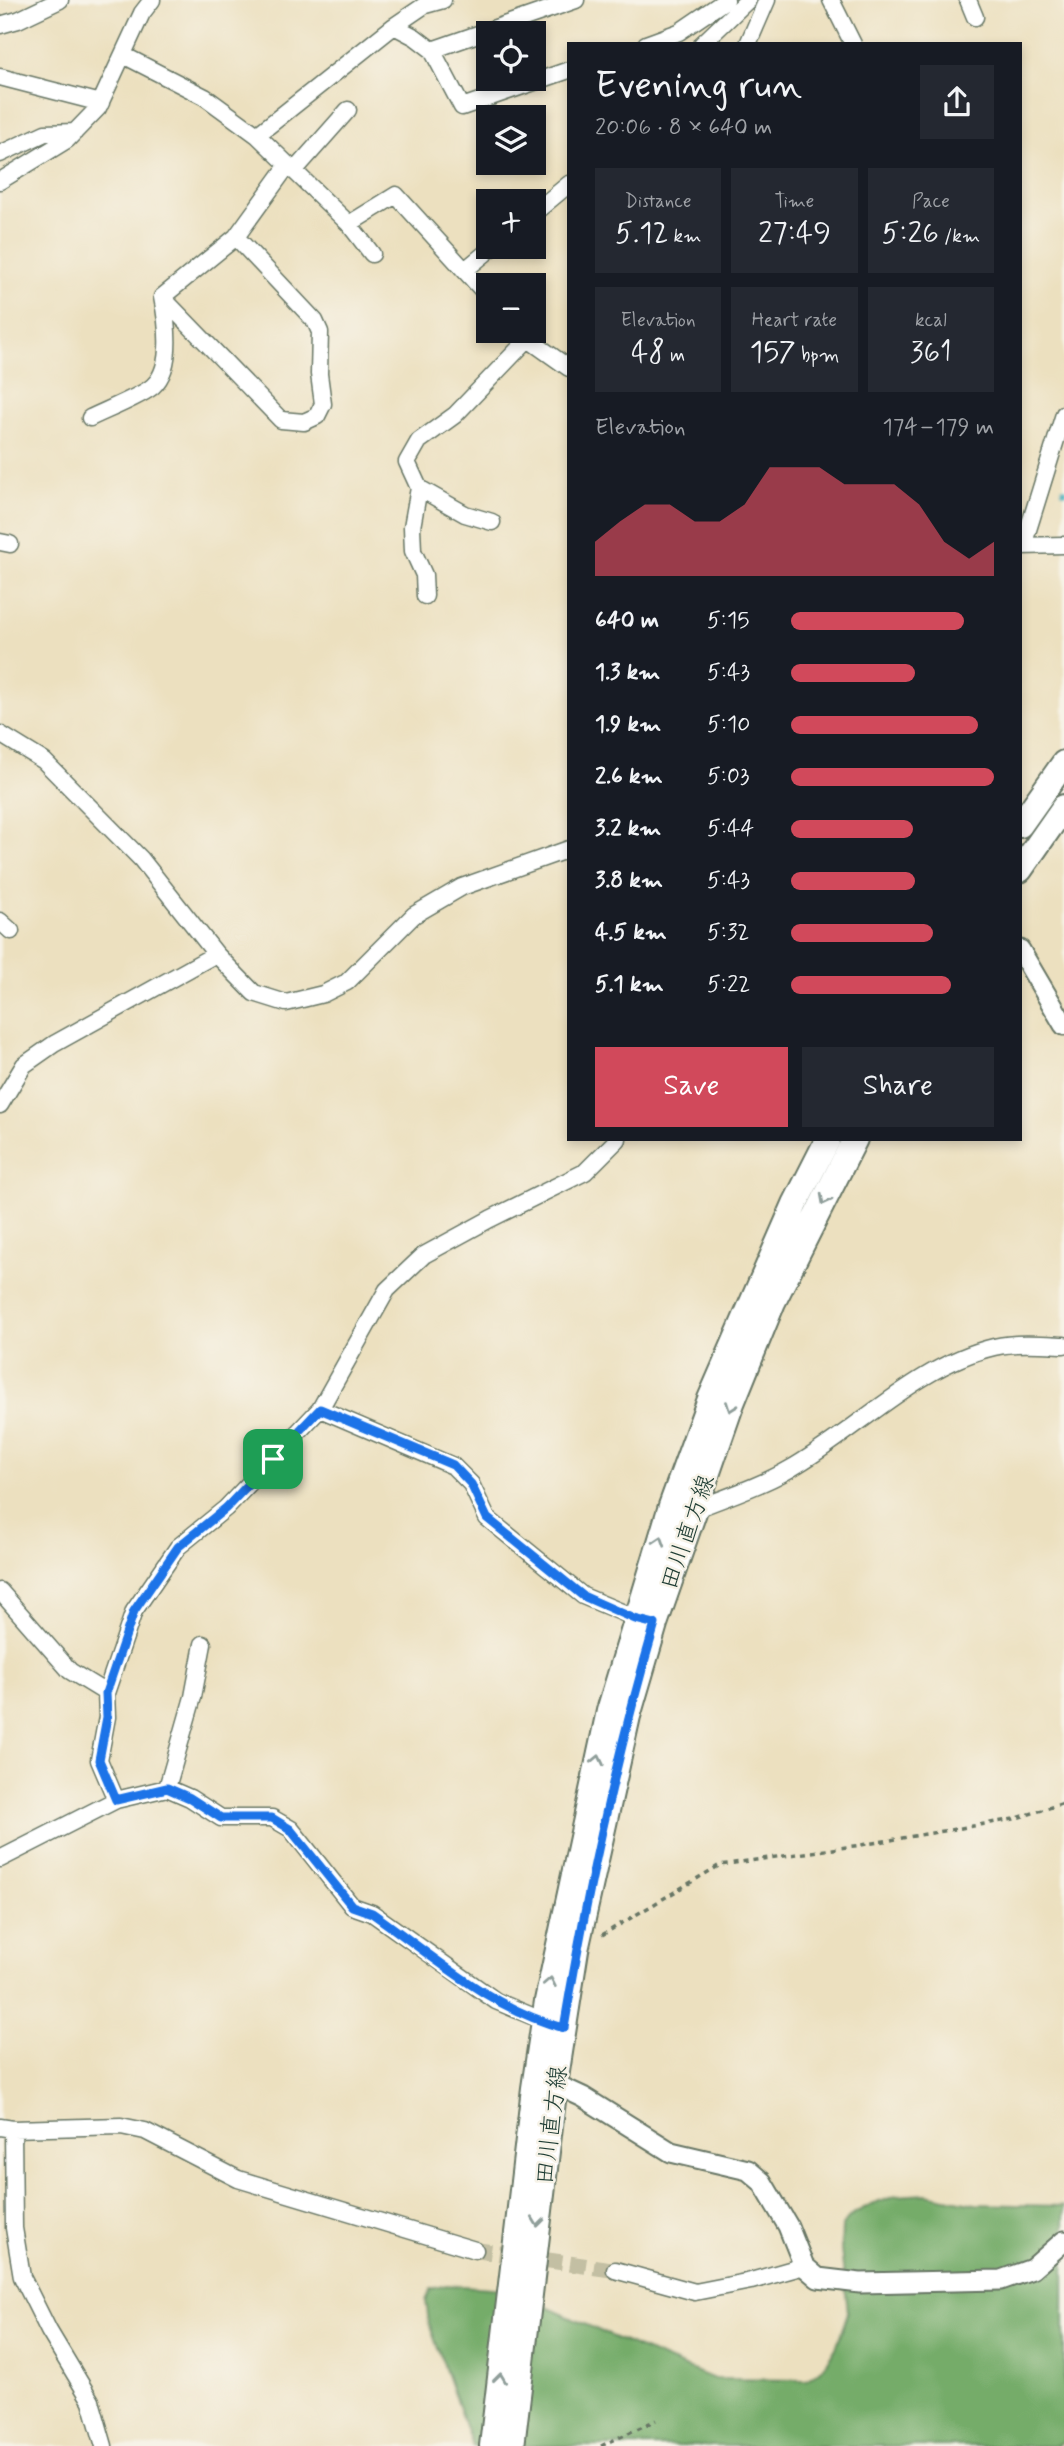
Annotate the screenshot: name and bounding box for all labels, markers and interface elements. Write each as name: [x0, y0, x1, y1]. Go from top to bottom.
map controls: [476, 21, 546, 343]
button: locate: [476, 21, 546, 91]
text: Evening run: [595, 62, 802, 111]
button: share: [920, 65, 994, 139]
button: layers: [476, 105, 546, 175]
text: 20:06 · 8 × 640 m: [595, 113, 772, 143]
button: +: [476, 189, 546, 259]
text: Distance: [625, 189, 692, 214]
text: Time: [775, 189, 814, 214]
text: Pace: [912, 189, 950, 214]
text: 5.12: [615, 214, 668, 253]
text: 27:49: [758, 214, 831, 253]
text: 5:26: [882, 214, 939, 253]
text: km: [668, 224, 701, 249]
text: /km: [939, 224, 980, 249]
button: −: [476, 273, 546, 343]
text: Elevation: [621, 308, 696, 333]
text: Heart rate: [752, 308, 837, 333]
text: kcal: [915, 308, 947, 333]
text: 48: [631, 333, 665, 372]
text: 157: [750, 333, 796, 372]
text: 361: [910, 333, 952, 372]
text: m: [665, 343, 685, 368]
text: bpm: [796, 343, 839, 368]
text: Elevation: [595, 413, 686, 443]
text: 174–179 m: [882, 413, 994, 443]
text: 640 m: [595, 606, 659, 636]
text: 5:15: [707, 606, 749, 636]
text: 1.3 km: [595, 658, 660, 688]
text: 5:43: [707, 658, 750, 688]
text: 1.9 km: [595, 710, 661, 740]
text: 5:10: [707, 710, 750, 740]
text: 2.6 km: [595, 762, 663, 792]
text: 5:03: [707, 762, 750, 792]
text: 3.2 km: [595, 814, 661, 844]
text: 5:44: [707, 814, 754, 844]
text: 3.8 km: [595, 866, 663, 896]
text: 5:43: [707, 866, 750, 896]
text: 4.5 km: [595, 918, 667, 948]
text: 5:32: [707, 918, 749, 948]
text: 5.1 km: [595, 970, 664, 1000]
text: 5:22: [707, 970, 750, 1000]
button: Save: [595, 1047, 788, 1127]
button: Share: [802, 1047, 994, 1127]
one-way arrow: [819, 1193, 833, 1205]
one-way arrow: [725, 1401, 739, 1413]
pin: [243, 1429, 303, 1489]
icon: arrive: [254, 1440, 292, 1478]
street label: 田川直方線: [654, 1471, 723, 1594]
one-way arrow: [651, 1535, 666, 1547]
one-way arrow: [590, 1754, 604, 1766]
one-way arrow: [542, 1976, 557, 1988]
street label: 田川直方線: [530, 2064, 575, 2187]
one-way arrow: [531, 2216, 546, 2228]
one-way arrow: [493, 2372, 508, 2384]

